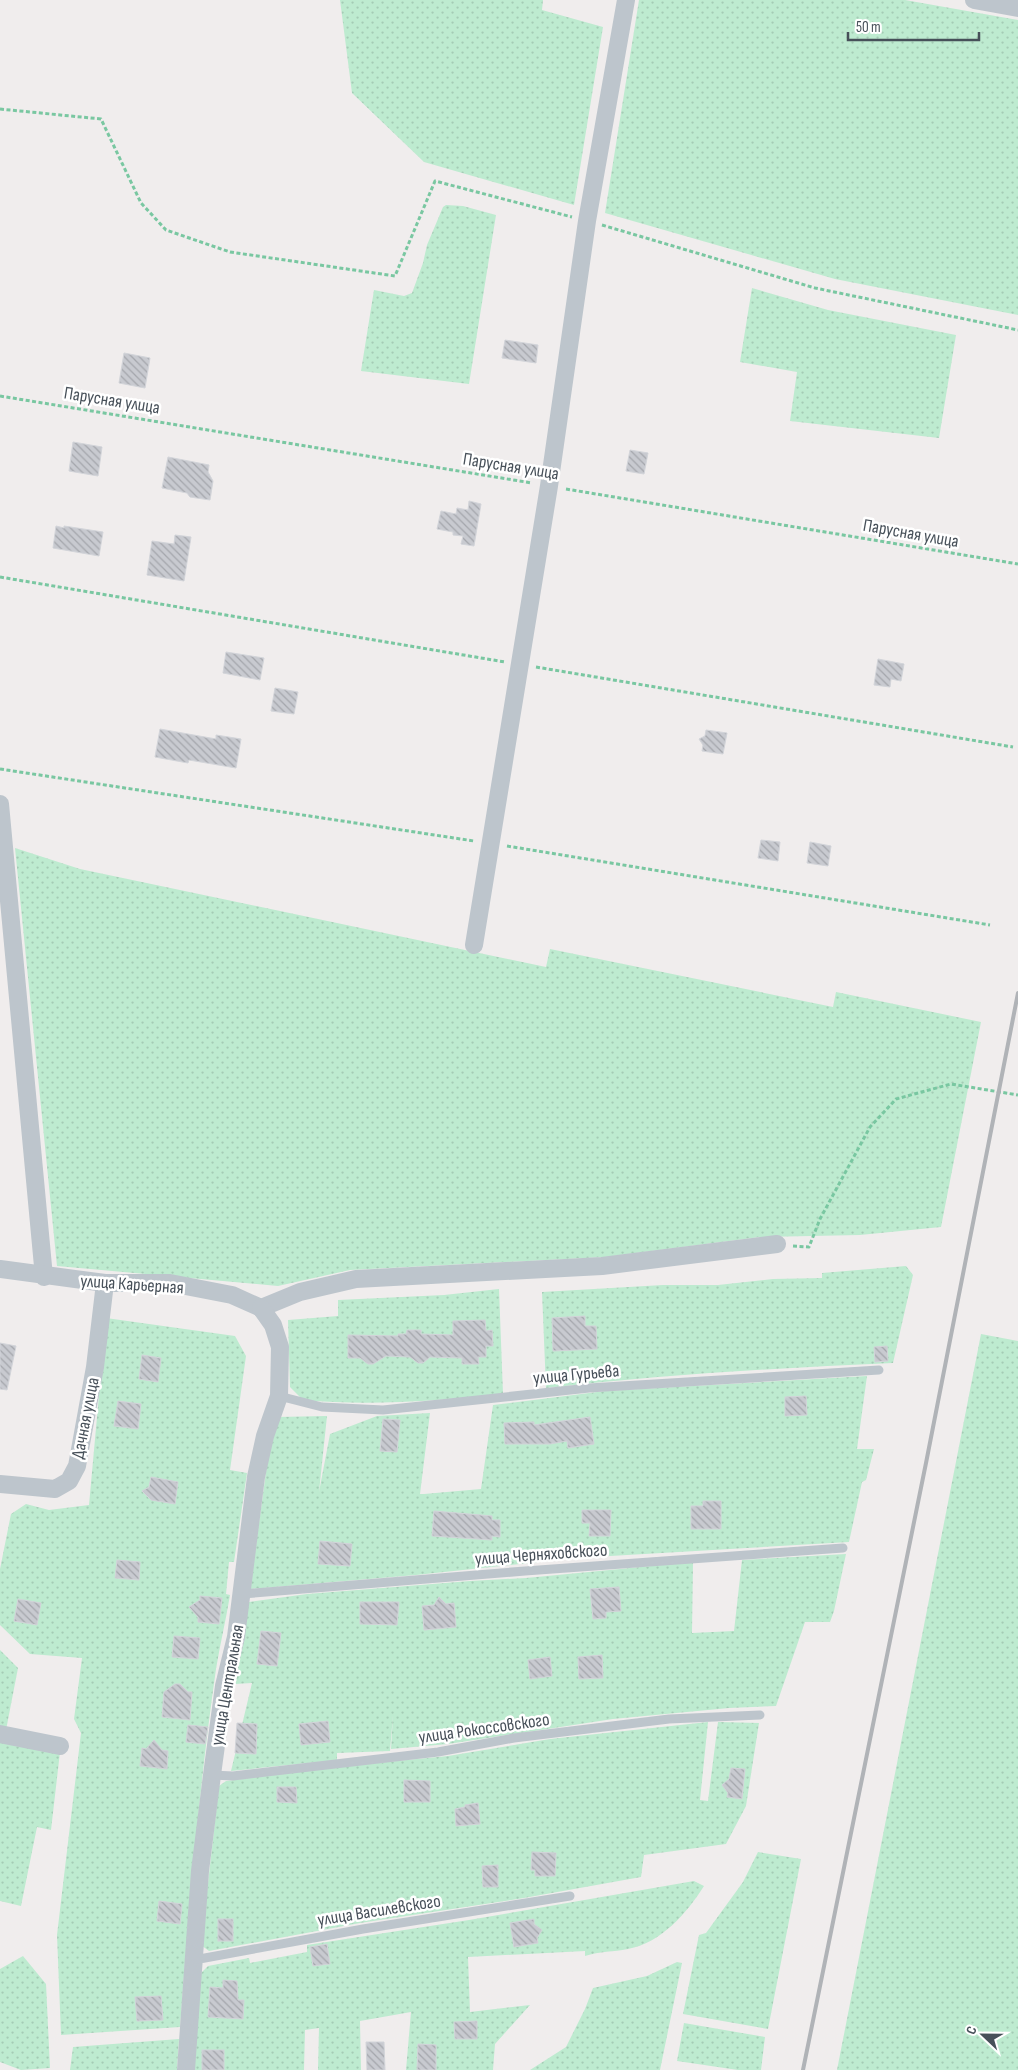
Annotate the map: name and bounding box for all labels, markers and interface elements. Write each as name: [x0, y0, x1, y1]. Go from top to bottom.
scale bar: [848, 10, 979, 42]
text: 50 m: [856, 18, 881, 37]
street label: Парусная улица: [63, 383, 161, 418]
street label: Парусная улица: [462, 449, 560, 484]
street label: Парусная улица: [861, 515, 960, 552]
street label: улица Карьерная: [80, 1270, 184, 1299]
street label: улица Гурьева: [532, 1360, 620, 1389]
street label: Дачная улица: [67, 1376, 104, 1460]
street label: улица Черняховского: [474, 1539, 608, 1570]
street label: улица Центральная: [207, 1623, 248, 1747]
street label: улица Рокоссовского: [417, 1709, 551, 1748]
street label: улица Василевского: [316, 1890, 442, 1931]
north arrow: [958, 2010, 1008, 2060]
text: С: [962, 2024, 981, 2037]

